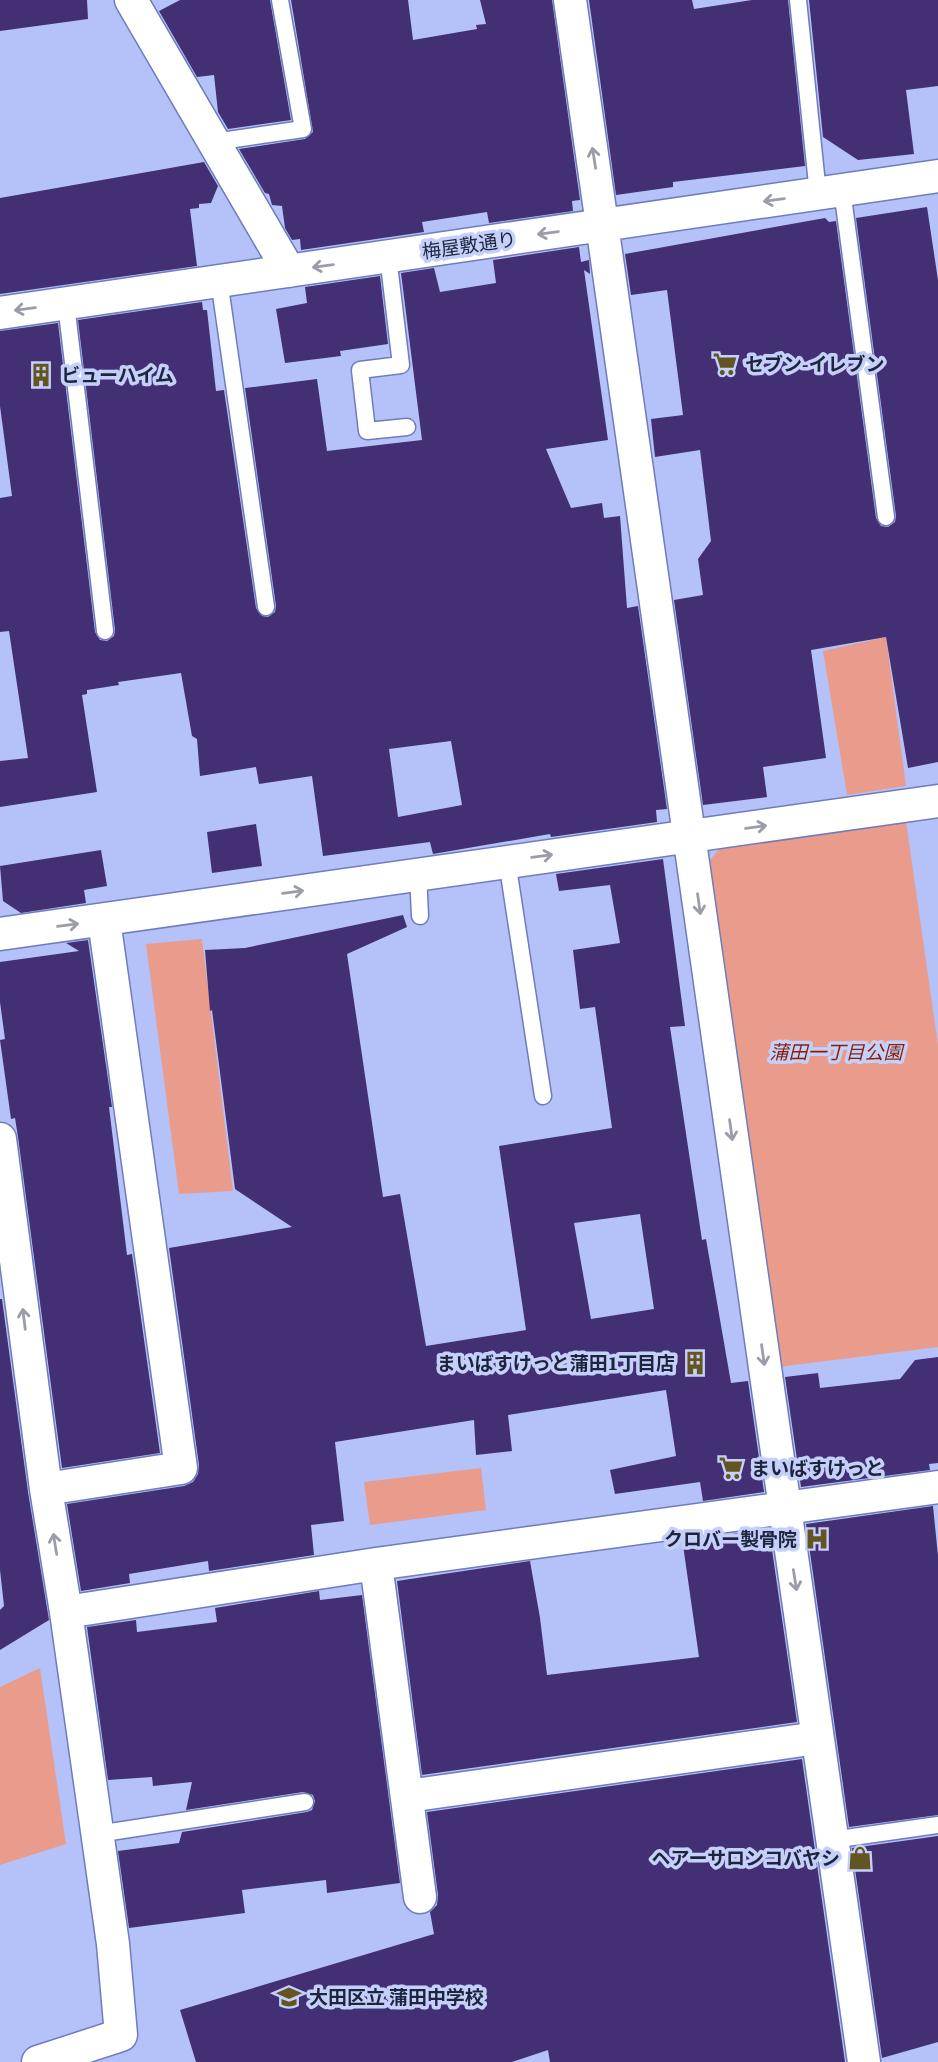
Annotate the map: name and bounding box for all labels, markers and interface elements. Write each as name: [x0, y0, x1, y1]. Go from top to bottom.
one-way arrow: [587, 147, 600, 170]
one-way arrow: [763, 194, 785, 207]
street label: 梅屋敷通り: [420, 226, 518, 264]
one-way arrow: [538, 227, 560, 240]
one-way arrow: [312, 259, 335, 272]
one-way arrow: [15, 303, 37, 316]
supermarket icon: セブン-イレブン: [711, 350, 739, 378]
place label: セブン-イレブン: [745, 351, 884, 377]
building icon: ビューハイム: [27, 361, 55, 389]
place label: ビューハイム: [61, 362, 174, 388]
one-way arrow: [744, 820, 767, 833]
one-way arrow: [530, 850, 553, 863]
one-way arrow: [281, 885, 304, 898]
one-way arrow: [693, 892, 706, 915]
one-way arrow: [56, 918, 79, 931]
park label: 蒲田一丁目公園: [769, 1039, 905, 1065]
one-way arrow: [724, 1118, 737, 1141]
one-way arrow: [17, 1308, 30, 1331]
one-way arrow: [757, 1343, 770, 1366]
building icon: まいばすけっと蒲田1丁目店: [681, 1349, 709, 1377]
place label: まいばすけっと蒲田1丁目店: [437, 1350, 675, 1376]
supermarket icon: まいばすけっと: [717, 1454, 745, 1482]
place label: まいばすけっと: [751, 1455, 884, 1481]
hospital icon: クロバー製骨院: [803, 1525, 831, 1553]
place label: クロバー製骨院: [664, 1526, 797, 1552]
one-way arrow: [48, 1533, 61, 1556]
one-way arrow: [789, 1568, 802, 1591]
shop icon: ヘアーサロンコバヤシ: [846, 1844, 874, 1872]
place label: ヘアーサロンコバヤシ: [652, 1845, 840, 1871]
school or university icon: 大田区立 蒲田中学校: [275, 1983, 303, 2011]
place label: 大田区立 蒲田中学校: [309, 1984, 484, 2010]

